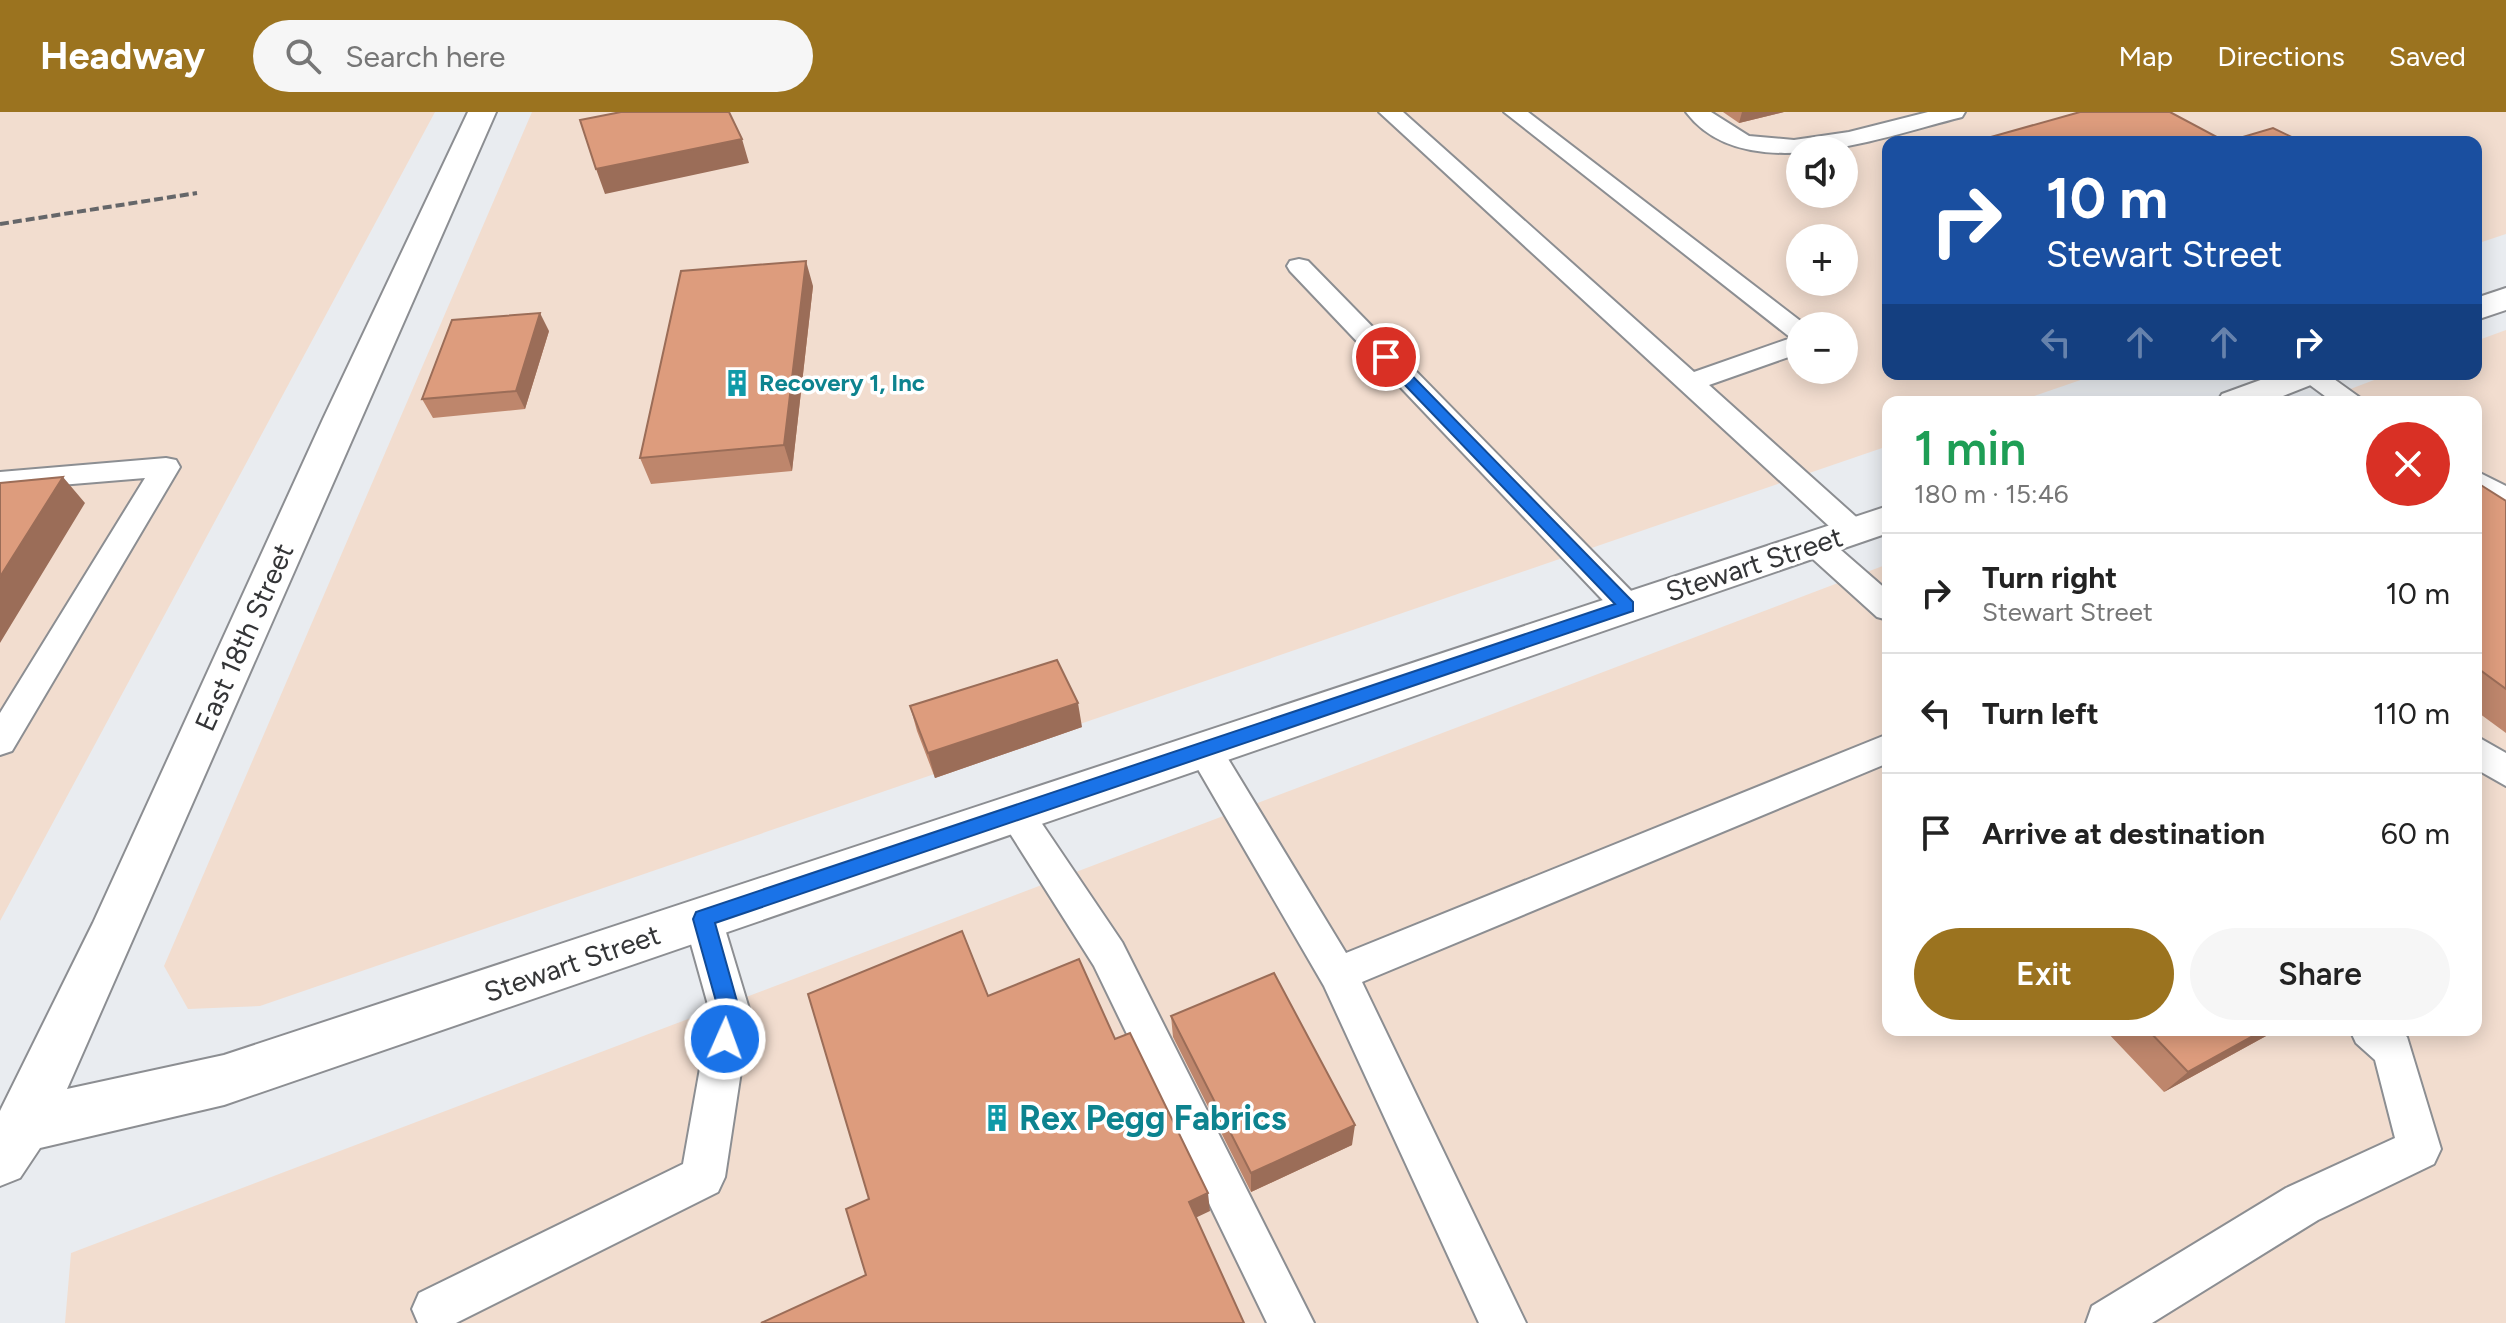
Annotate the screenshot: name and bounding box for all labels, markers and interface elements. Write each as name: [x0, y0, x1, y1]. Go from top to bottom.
search box: [253, 20, 813, 92]
text: Headway: [40, 33, 205, 79]
icon: search: [281, 34, 325, 78]
text: Search here: [345, 38, 505, 75]
text: Map: [2119, 39, 2173, 73]
text: Directions: [2217, 39, 2345, 73]
text: Saved: [2389, 39, 2466, 73]
map controls: [1786, 136, 1858, 384]
button: sound: [1786, 136, 1858, 208]
text: 10 m: [2046, 165, 2168, 232]
icon: right: [1914, 168, 2018, 272]
button: +: [1786, 224, 1858, 296]
text: Stewart Street: [2046, 233, 2282, 276]
button: −: [1786, 312, 1858, 384]
icon: left: [2034, 320, 2078, 364]
icon: ahead: [2118, 320, 2162, 364]
icon: ahead: [2202, 320, 2246, 364]
icon: right: [2286, 320, 2330, 364]
pin: [1352, 323, 1420, 391]
icon: arrive: [1364, 335, 1408, 379]
building icon: Recovery 1, Inc: [722, 368, 752, 398]
place label: Recovery 1, Inc: [759, 368, 925, 397]
text: 1 min: [1914, 419, 2026, 477]
button: close: [2366, 422, 2450, 506]
text: 180 m · 15:46: [1914, 478, 2069, 510]
street label: Stewart Street: [1661, 519, 1847, 609]
street label: East 18th Street: [187, 538, 301, 736]
text: Turn right: [1982, 559, 2117, 596]
icon: right: [1914, 571, 1958, 615]
text: 10 m: [2385, 575, 2450, 612]
text: Stewart Street: [1982, 596, 2153, 628]
icon: left: [1914, 691, 1958, 735]
text: Turn left: [1982, 695, 2099, 732]
text: 110 m: [2373, 695, 2450, 732]
icon: arrive: [1914, 811, 1958, 855]
text: Arrive at destination: [1982, 815, 2265, 852]
text: 60 m: [2381, 815, 2450, 852]
street label: Stewart Street: [480, 917, 664, 1009]
button: Exit: [1914, 928, 2174, 1020]
button: Share: [2190, 928, 2450, 1020]
position arrow: [683, 997, 767, 1081]
place label: Rex Pegg Fabrics: [1019, 1098, 1287, 1139]
building icon: Rex Pegg Fabrics: [982, 1103, 1012, 1133]

